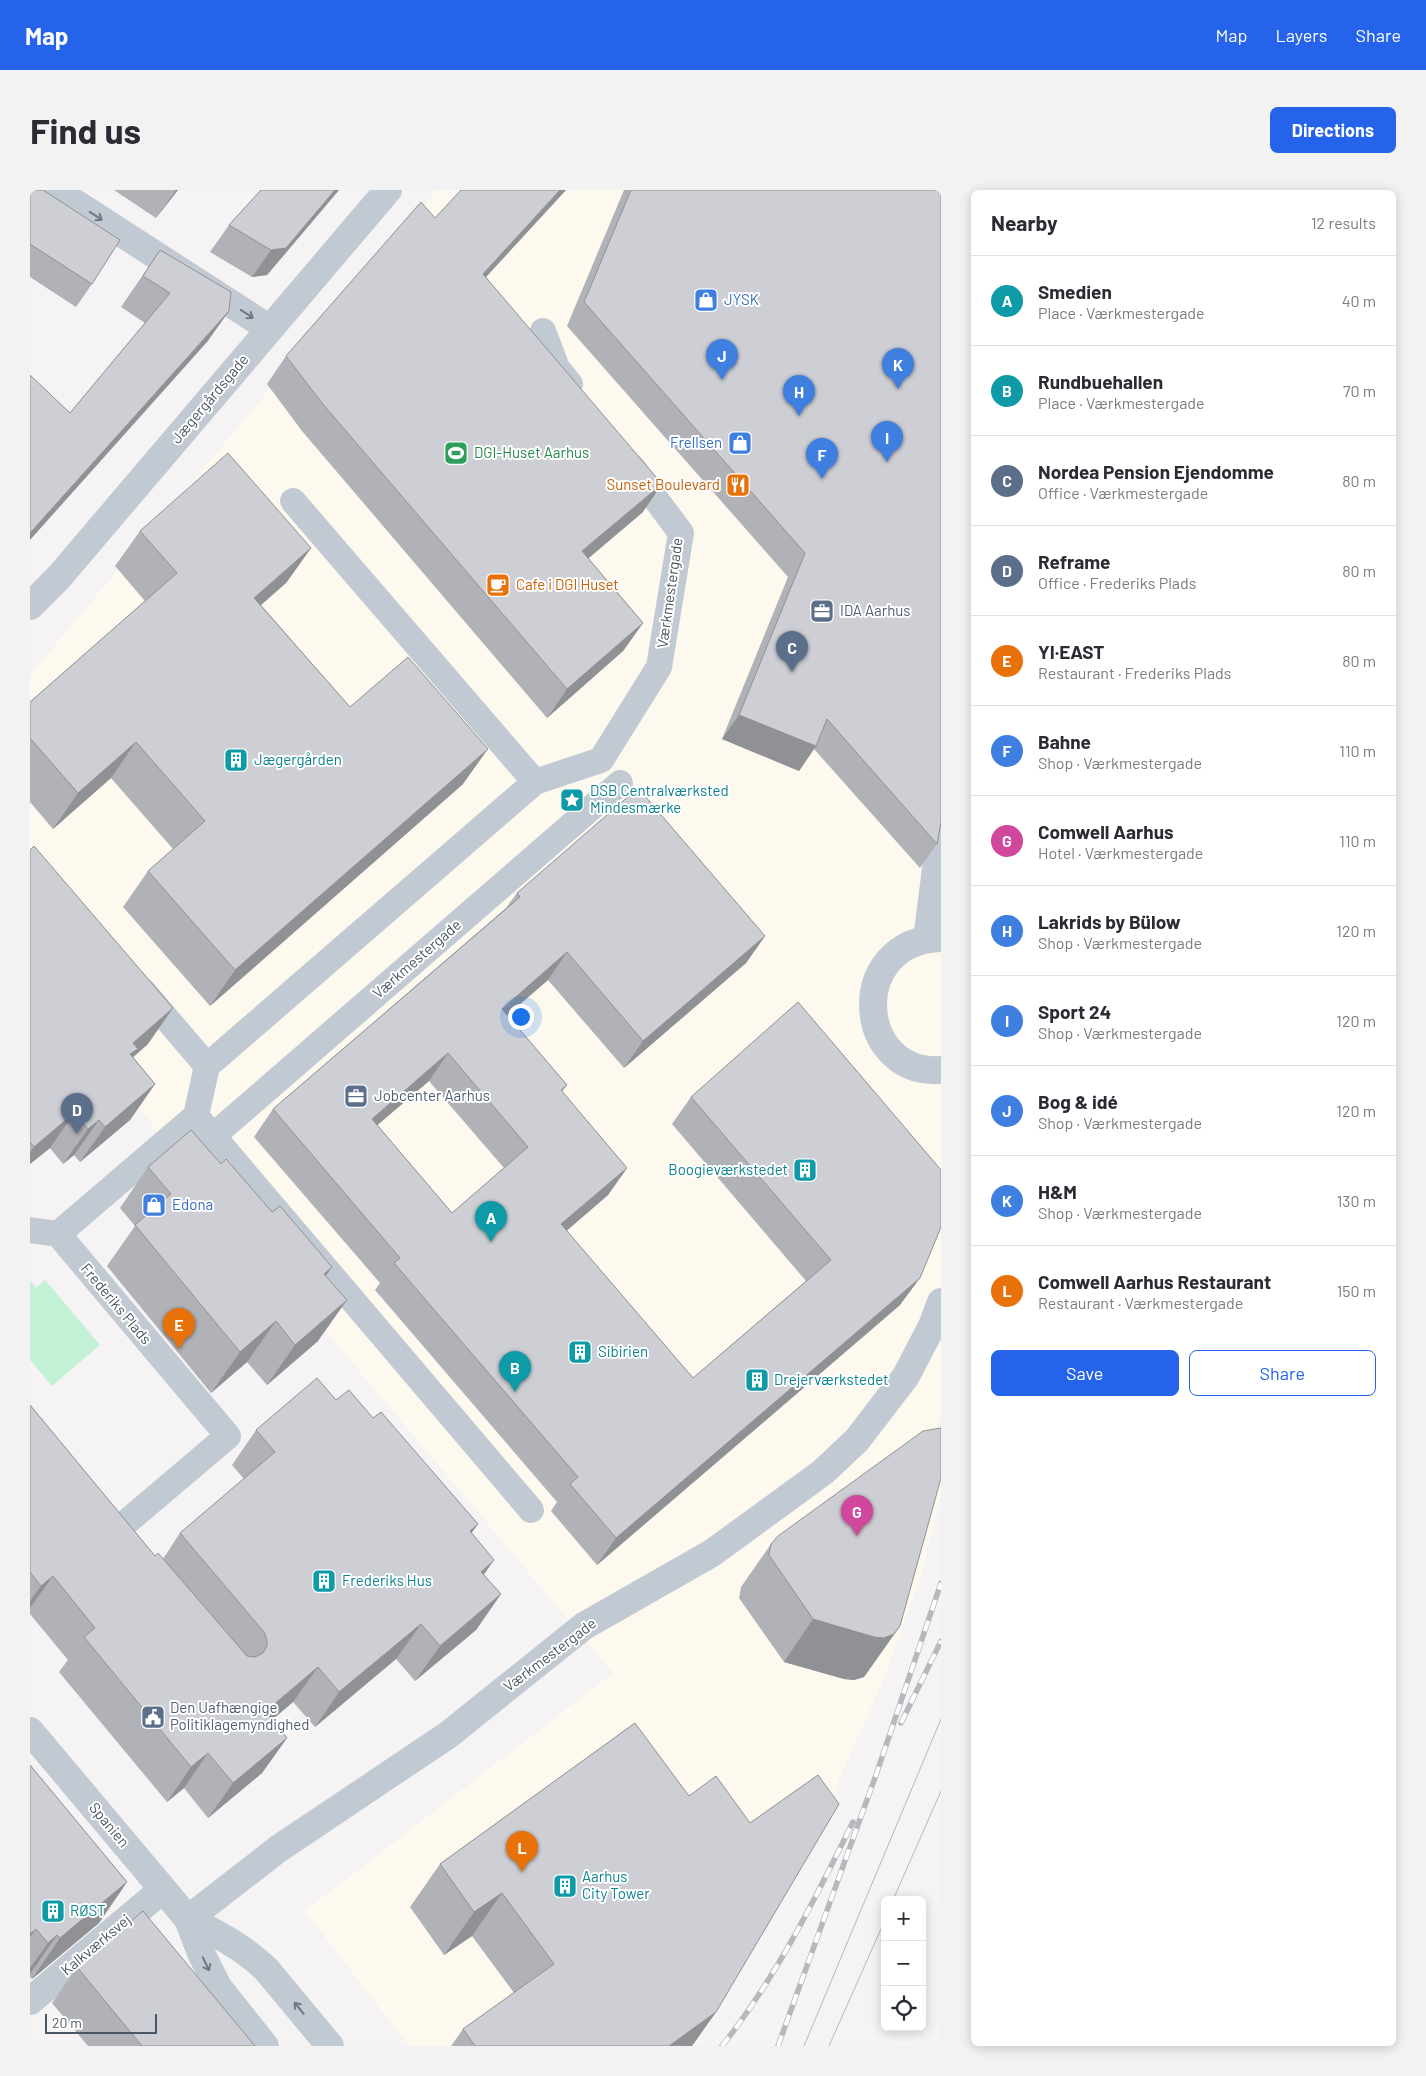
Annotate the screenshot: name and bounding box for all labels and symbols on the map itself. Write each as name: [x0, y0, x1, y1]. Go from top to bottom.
one-way arrow: [89, 211, 103, 222]
shop icon: JYSK: [693, 287, 719, 313]
place label: JYSK: [724, 290, 759, 308]
one-way arrow: [240, 309, 254, 319]
pin: J: [706, 339, 738, 380]
pin: K: [882, 348, 914, 389]
street label: Jægergårdsgade: [167, 350, 252, 447]
pin: H: [783, 375, 815, 416]
pin: I: [871, 421, 903, 462]
shop icon: Frellsen: [727, 430, 753, 456]
place label: Frellsen: [670, 433, 722, 451]
pin: F: [806, 438, 838, 479]
sports icon: DGI-Huset Aarhus: [443, 440, 469, 466]
place label: DGI-Huset Aarhus: [474, 443, 589, 461]
restaurant icon: Sunset Boulevard: [725, 472, 751, 498]
place label: Sunset Boulevard: [606, 475, 720, 493]
street label: Værkmestergade: [652, 536, 686, 649]
cafe icon: Cafe i DGI Huset: [485, 572, 511, 598]
place label: Cafe i DGI Huset: [516, 575, 619, 593]
office icon: IDA Aarhus: [809, 598, 835, 624]
place label: IDA Aarhus: [840, 601, 911, 619]
pin: C: [776, 631, 808, 672]
building icon: Jægergården: [223, 747, 249, 773]
place label: Jægergården: [254, 750, 342, 768]
place label: DSB Centralværksted Mindesmærke: [590, 781, 729, 816]
place icon: DSB Centralværksted Mindesmærke: [559, 787, 585, 813]
street label: Værkmestergade: [368, 915, 464, 1002]
your location: [508, 1004, 534, 1030]
office icon: Jobcenter Aarhus: [343, 1083, 369, 1109]
place label: Jobcenter Aarhus: [374, 1086, 490, 1104]
pin: D: [61, 1093, 93, 1134]
building icon: Boogieværkstedet: [792, 1157, 818, 1183]
place label: Boogieværkstedet: [668, 1160, 788, 1178]
shop icon: Edona: [141, 1192, 167, 1218]
place label: Edona: [172, 1195, 213, 1213]
pin: A: [475, 1201, 507, 1242]
street label: Frederiks Plads: [78, 1259, 156, 1348]
pin: E: [163, 1308, 195, 1349]
building icon: Sibirien: [567, 1339, 593, 1365]
place label: Sibirien: [598, 1342, 648, 1360]
pin: B: [499, 1351, 531, 1392]
building icon: Drejerværkstedet: [744, 1367, 770, 1393]
place label: Drejerværkstedet: [774, 1370, 889, 1388]
pin: G: [841, 1495, 873, 1536]
building icon: Frederiks Hus: [311, 1568, 337, 1594]
place label: Frederiks Hus: [342, 1571, 432, 1589]
street label: Værkmestergade: [500, 1614, 599, 1695]
place label: Den Uafhængige Politiklagemyndighed: [170, 1698, 309, 1733]
public building icon: Den Uafhængige Politiklagemyndighed: [140, 1704, 166, 1730]
street label: Spanien: [86, 1798, 134, 1850]
pin: L: [506, 1831, 538, 1872]
place label: Aarhus City Tower: [582, 1867, 650, 1902]
building icon: Aarhus City Tower: [552, 1873, 578, 1899]
building icon: RØST: [40, 1898, 66, 1924]
place label: RØST: [70, 1901, 106, 1919]
street label: Kalkværksvej: [57, 1910, 134, 1979]
one-way arrow: [202, 1956, 211, 1971]
one-way arrow: [293, 2002, 304, 2015]
scale bar: [45, 2011, 158, 2034]

